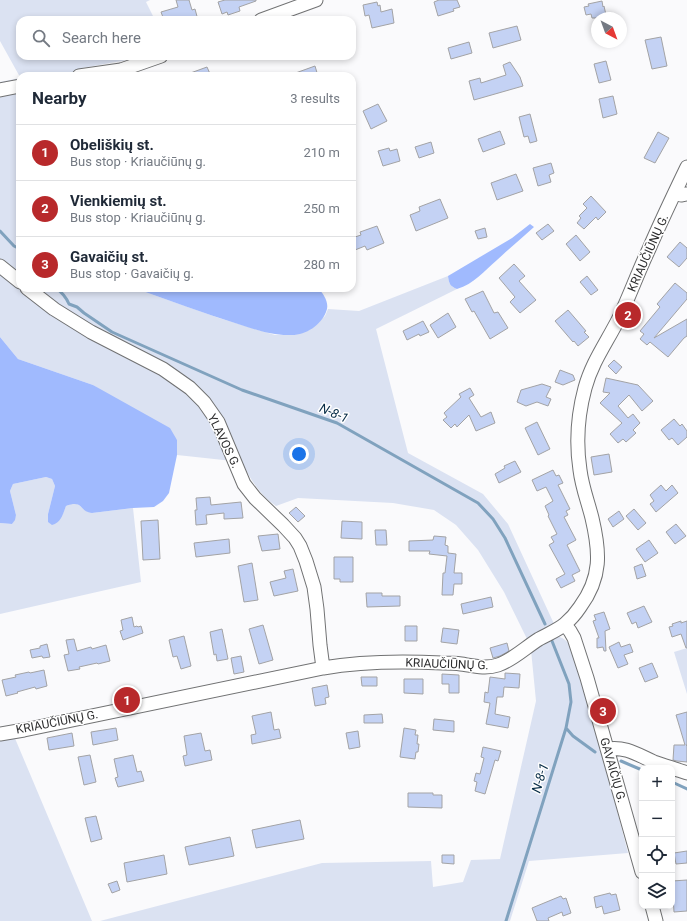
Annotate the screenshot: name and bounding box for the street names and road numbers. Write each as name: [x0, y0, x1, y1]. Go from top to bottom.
street label: KRIAUČIŪNŲ G.: [624, 212, 671, 294]
street label: YLAVOS G.: [205, 412, 243, 470]
street label: KRIAUČIŪNŲ G.: [405, 655, 489, 672]
street label: KRIAUČIŪNŲ G.: [15, 706, 99, 737]
street label: GAVAIČIŲ G.: [597, 736, 630, 804]

